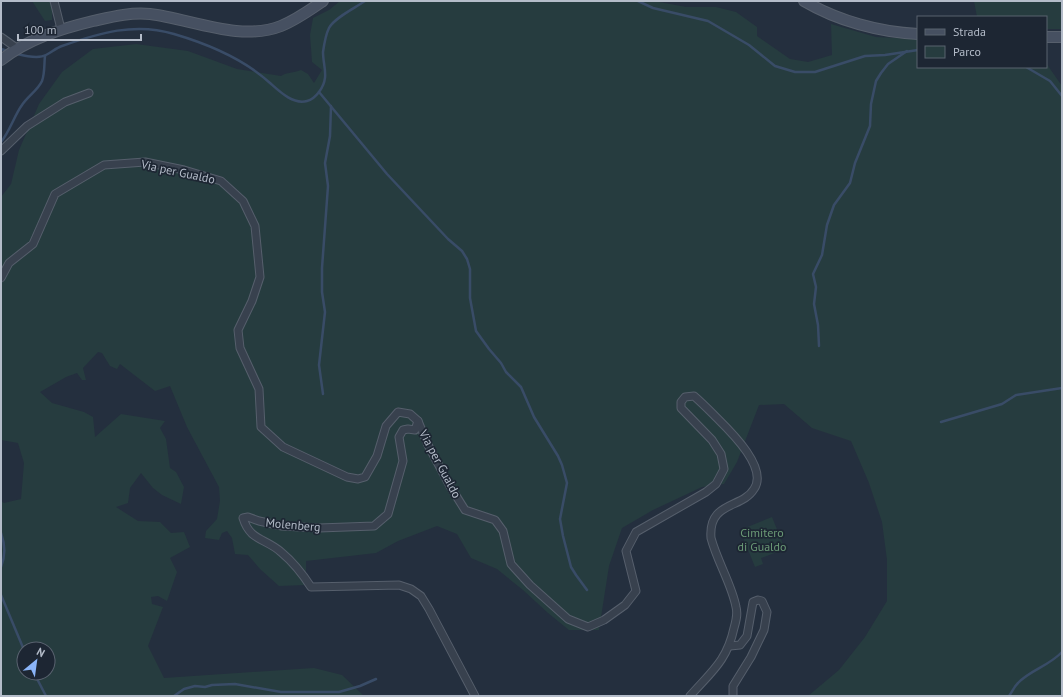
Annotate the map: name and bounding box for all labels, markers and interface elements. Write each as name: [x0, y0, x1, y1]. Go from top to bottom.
scale bar: [18, 16, 141, 42]
legend: [917, 16, 1047, 68]
text: 100 m: [24, 22, 57, 37]
text: Strada: [953, 24, 986, 39]
text: Parco: [953, 44, 981, 59]
street label: Via per Gualdo: [139, 156, 216, 187]
street label: Via per Gualdo: [416, 426, 465, 500]
street label: Molenberg: [265, 515, 321, 534]
park label: Cimitero di Gualdo: [737, 525, 787, 554]
north arrow: [16, 641, 56, 681]
text: N: [34, 644, 47, 660]

